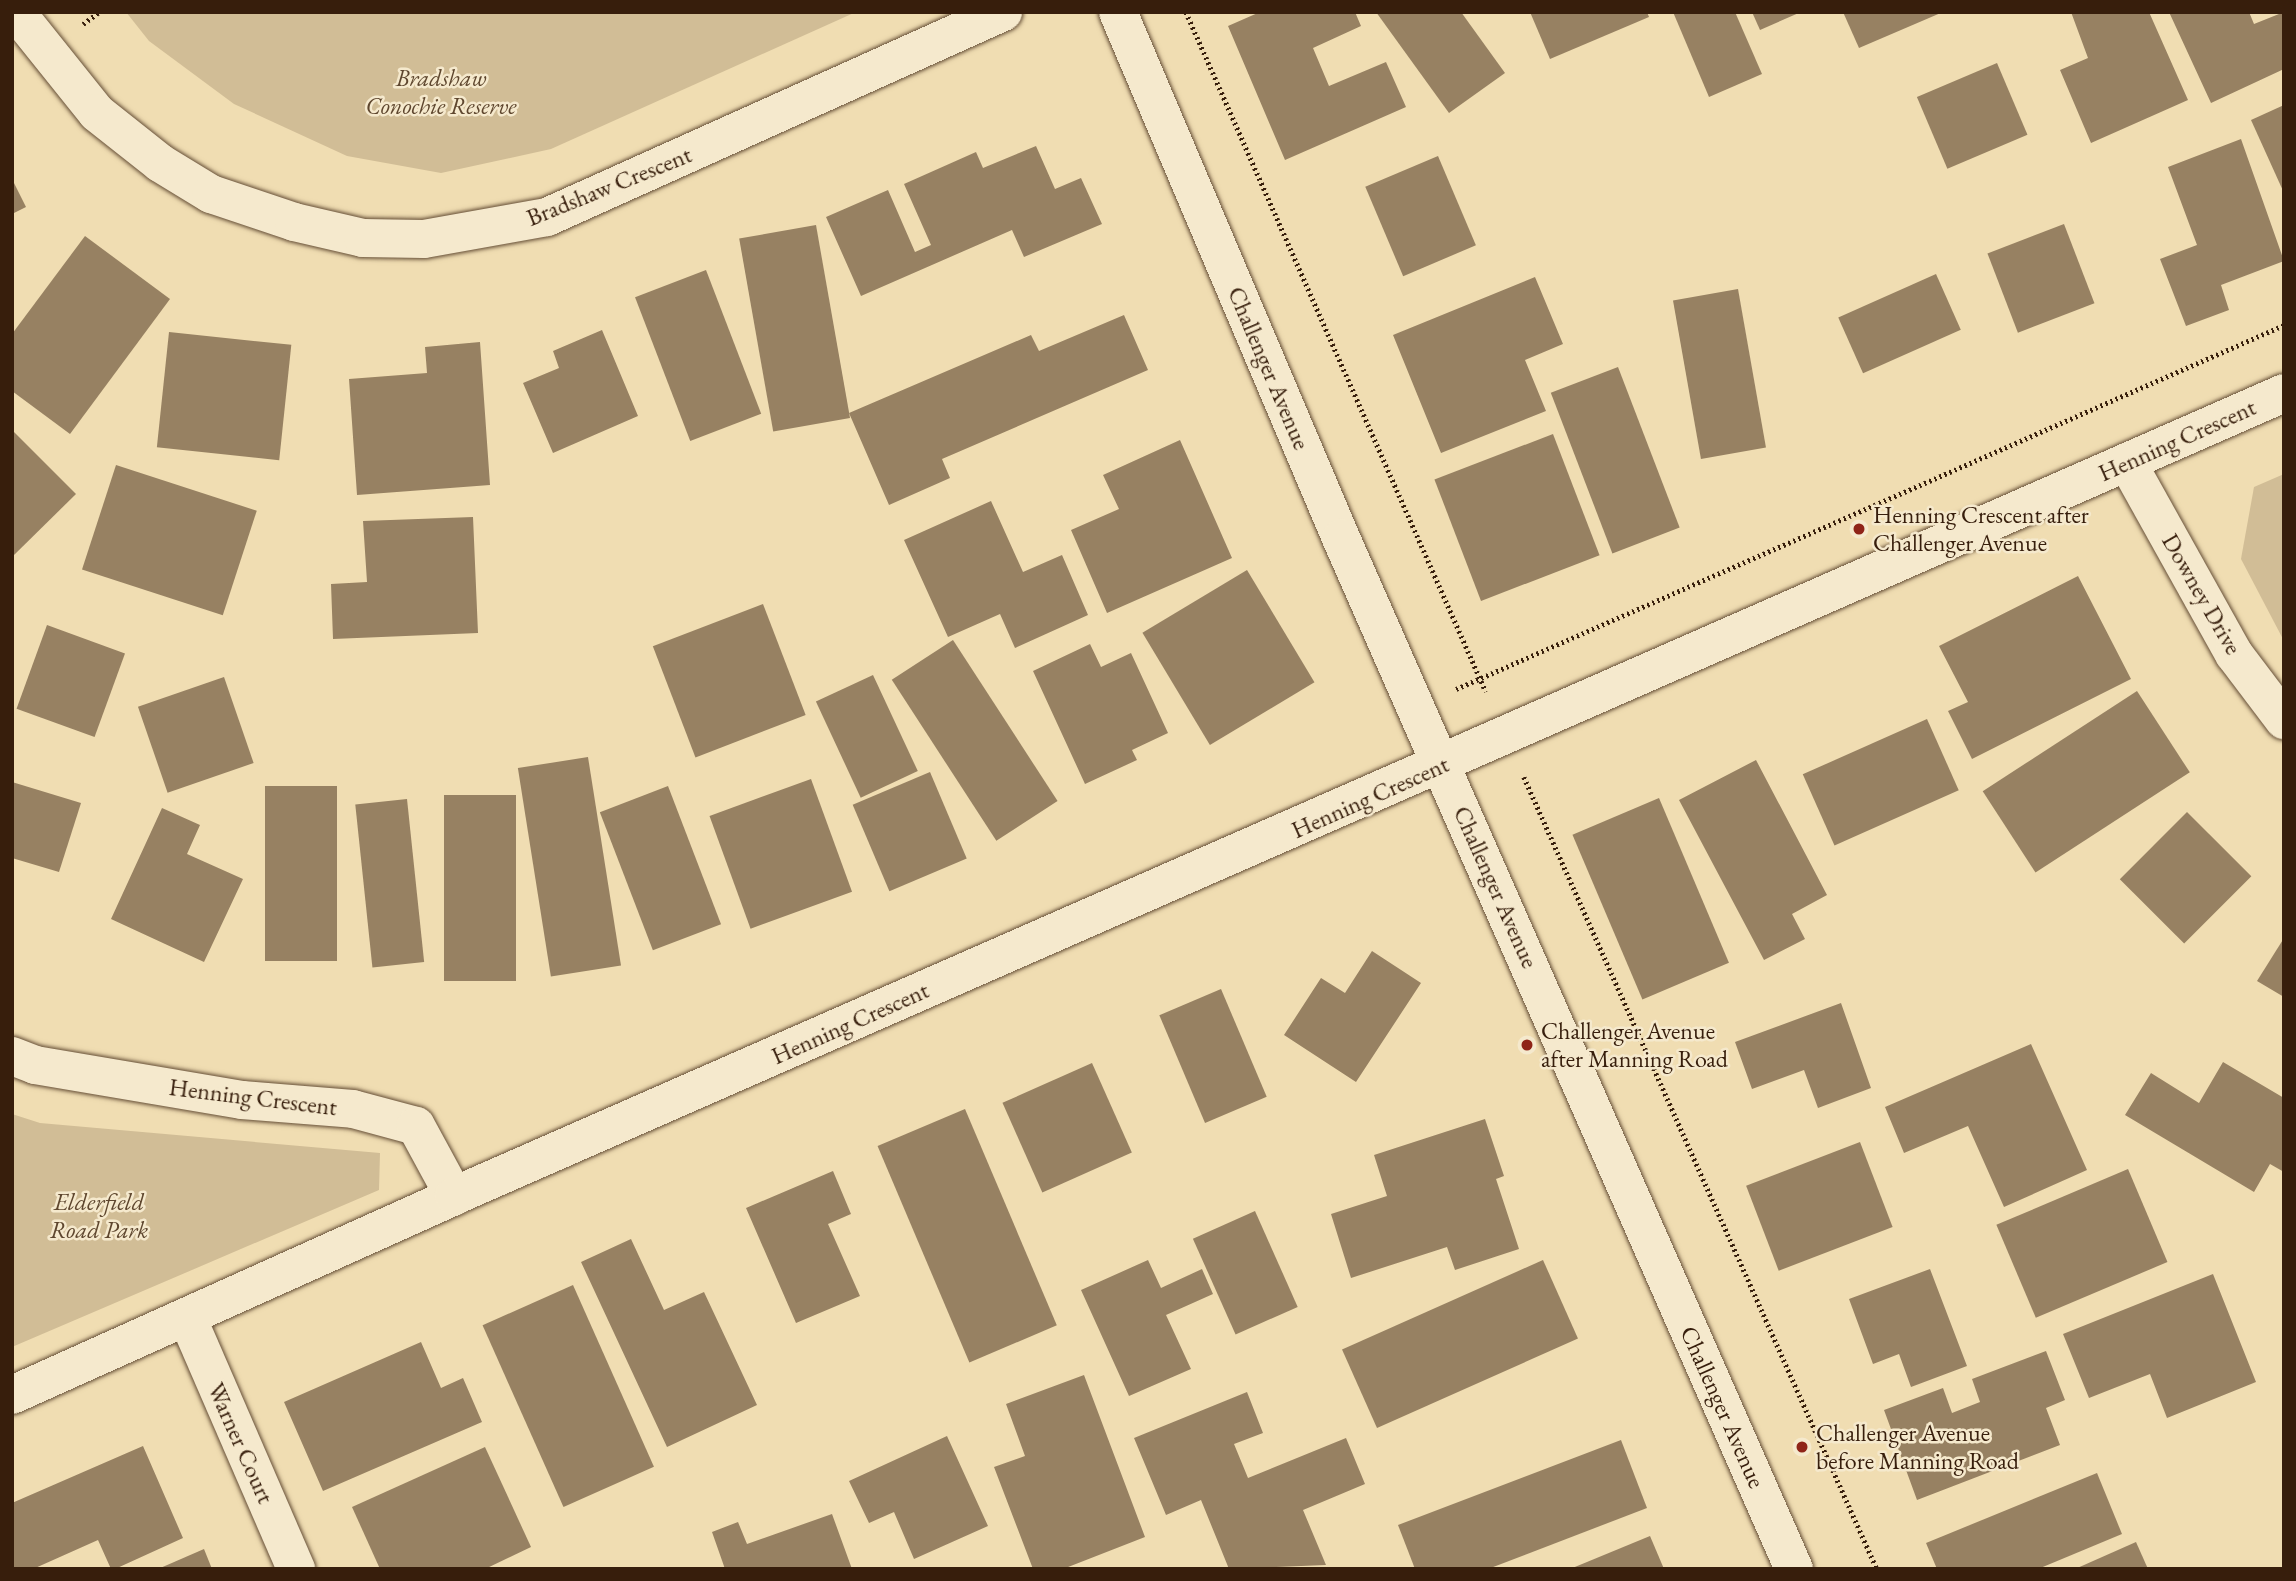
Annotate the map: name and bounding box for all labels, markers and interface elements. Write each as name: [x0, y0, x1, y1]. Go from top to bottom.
park label: Bradshaw Conochie Reserve: [366, 64, 516, 120]
street label: Bradshaw Crescent: [522, 140, 696, 232]
street label: Challenger Avenue: [1222, 282, 1316, 454]
street label: Henning Crescent: [2094, 392, 2260, 488]
place label: Henning Crescent after Challenger Avenue: [1873, 501, 2089, 557]
marker: Henning Crescent after Challenger Avenue: [1851, 521, 1867, 537]
street label: Downey Drive: [2156, 528, 2248, 660]
street label: Henning Crescent: [1287, 749, 1453, 845]
street label: Challenger Avenue: [1447, 802, 1545, 972]
street label: Henning Crescent: [767, 975, 933, 1071]
place label: Challenger Avenue after Manning Road: [1541, 1017, 1728, 1073]
marker: Challenger Avenue after Manning Road: [1519, 1037, 1535, 1053]
street label: Henning Crescent: [167, 1072, 339, 1122]
park label: Elderfield Road Park: [50, 1188, 148, 1244]
street label: Challenger Avenue: [1674, 1322, 1772, 1492]
street label: Warner Court: [202, 1378, 280, 1508]
place label: Challenger Avenue before Manning Road: [1816, 1419, 2019, 1475]
marker: Challenger Avenue before Manning Road: [1794, 1439, 1810, 1455]

